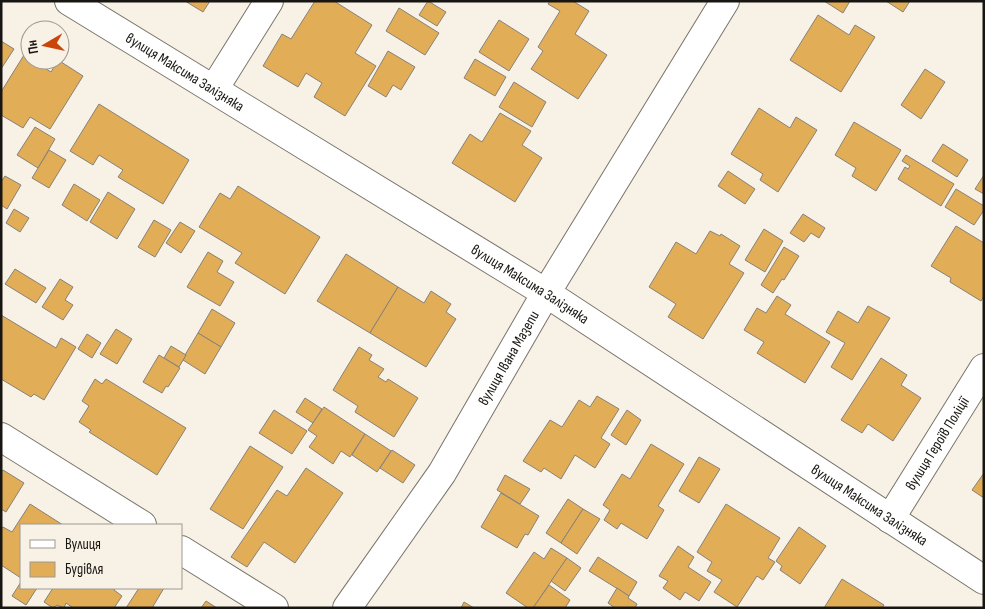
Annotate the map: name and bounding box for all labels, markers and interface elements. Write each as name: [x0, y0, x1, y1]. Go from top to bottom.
north arrow: [20, 20, 70, 70]
street label: вулиця Максима Залізняка: [122, 29, 248, 116]
text: Пн: [23, 39, 42, 55]
street label: вулиця Максима Залізняка: [468, 240, 593, 328]
street label: вулиця Івана Мазепи: [474, 307, 543, 409]
street label: вулиця Героїв Поліції: [901, 392, 974, 494]
street label: вулиця Максима Залізняка: [808, 460, 932, 550]
legend: [20, 524, 182, 589]
text: Вулиця: [65, 535, 101, 554]
text: Будівля: [65, 560, 104, 579]

